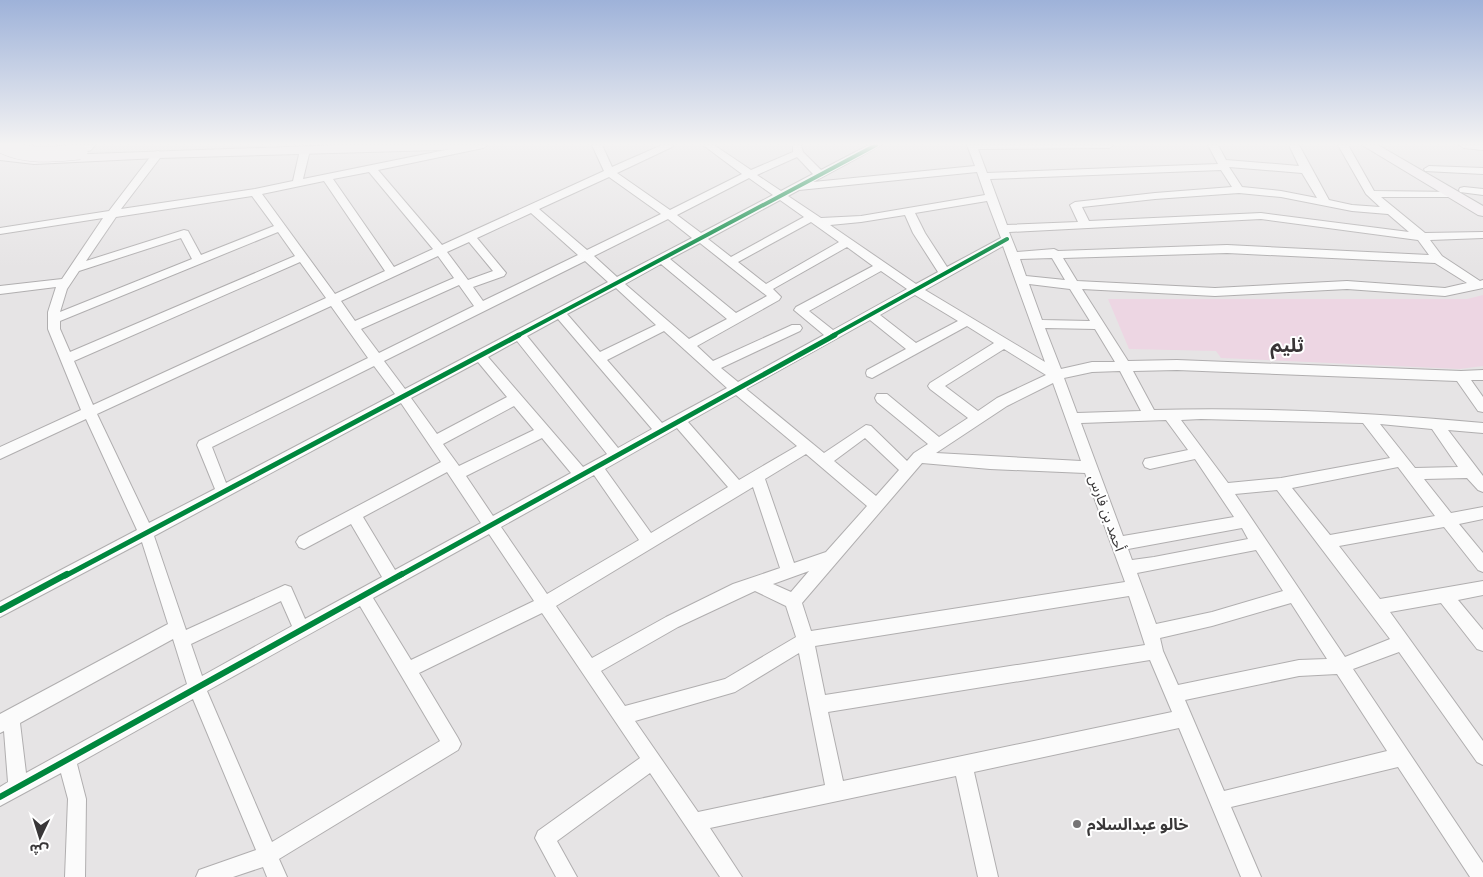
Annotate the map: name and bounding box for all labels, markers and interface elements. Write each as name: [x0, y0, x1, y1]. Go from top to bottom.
district label: ثليم: [1270, 331, 1304, 360]
street label: أحمد بن فارس: [1085, 472, 1130, 554]
north arrow: [15, 812, 65, 862]
place label: خالو عبدالسلام: [1087, 813, 1188, 836]
marker: خالو عبدالسلام: [1071, 818, 1083, 830]
text: ش: [29, 840, 49, 861]

